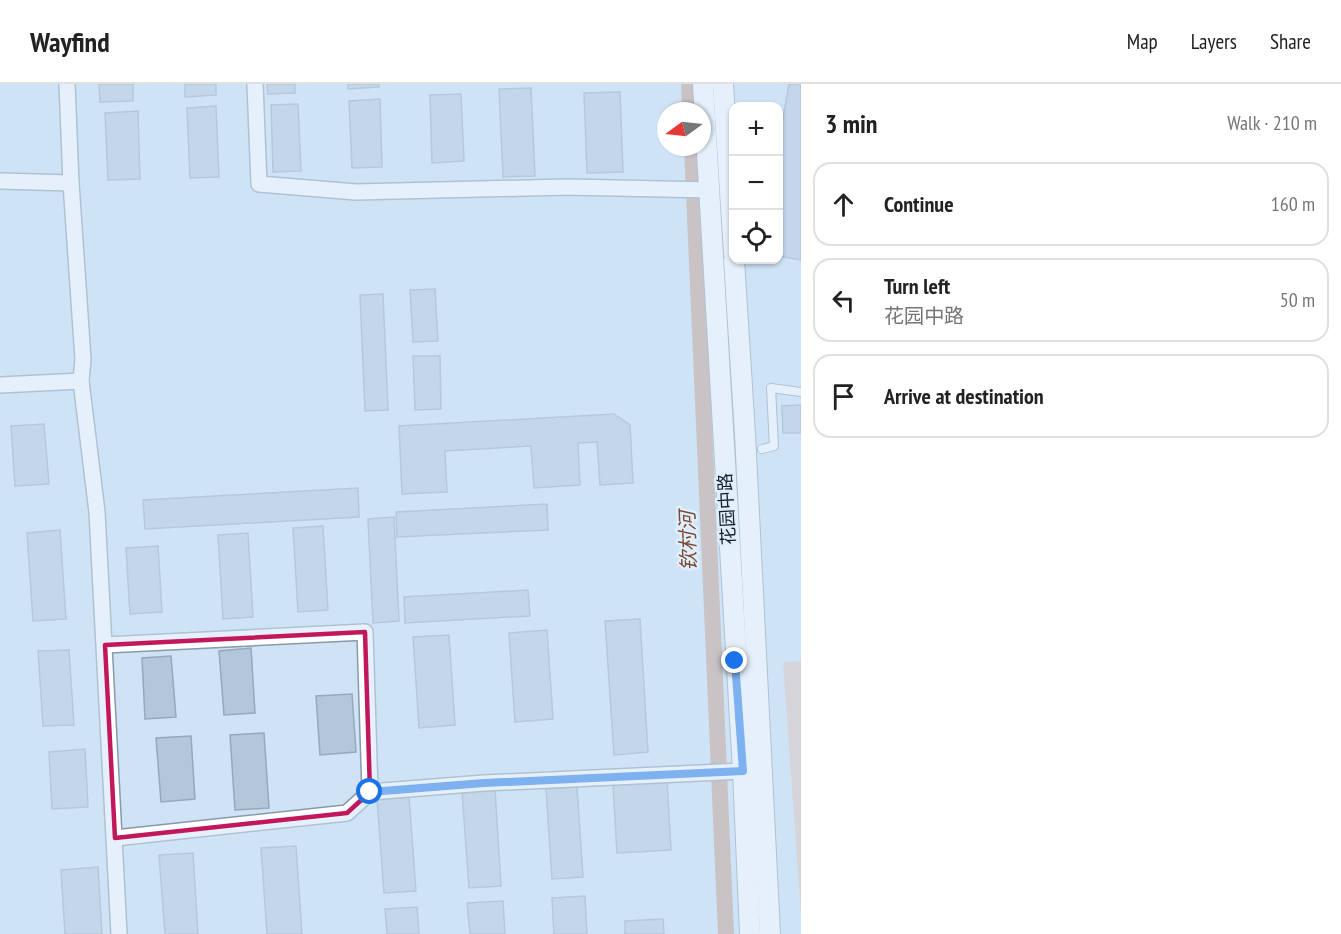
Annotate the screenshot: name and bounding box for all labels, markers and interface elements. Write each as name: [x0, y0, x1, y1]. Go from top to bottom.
text: Wayfind: [30, 23, 110, 60]
text: Map: [1127, 28, 1158, 55]
text: Layers: [1191, 28, 1237, 55]
text: Share: [1270, 28, 1311, 55]
north arrow: [657, 102, 711, 156]
map controls: [729, 102, 783, 264]
button: +: [729, 102, 783, 156]
text: 3 min: [825, 107, 878, 140]
text: Walk · 210 m: [1227, 110, 1317, 136]
button: −: [729, 156, 783, 210]
icon: ahead: [827, 188, 860, 221]
text: Continue: [884, 190, 954, 218]
text: 160 m: [1271, 191, 1315, 217]
button: locate: [729, 210, 783, 264]
text: Turn left: [884, 272, 950, 300]
icon: left: [827, 284, 860, 317]
text: 50 m: [1280, 287, 1315, 313]
text: 花园中路: [884, 303, 964, 329]
icon: arrive: [827, 380, 860, 413]
text: Arrive at destination: [884, 382, 1044, 410]
street label: 花园中路: [713, 472, 740, 546]
water label: 钦村河: [674, 507, 702, 571]
route end: [721, 647, 747, 673]
route start: [356, 778, 382, 804]

